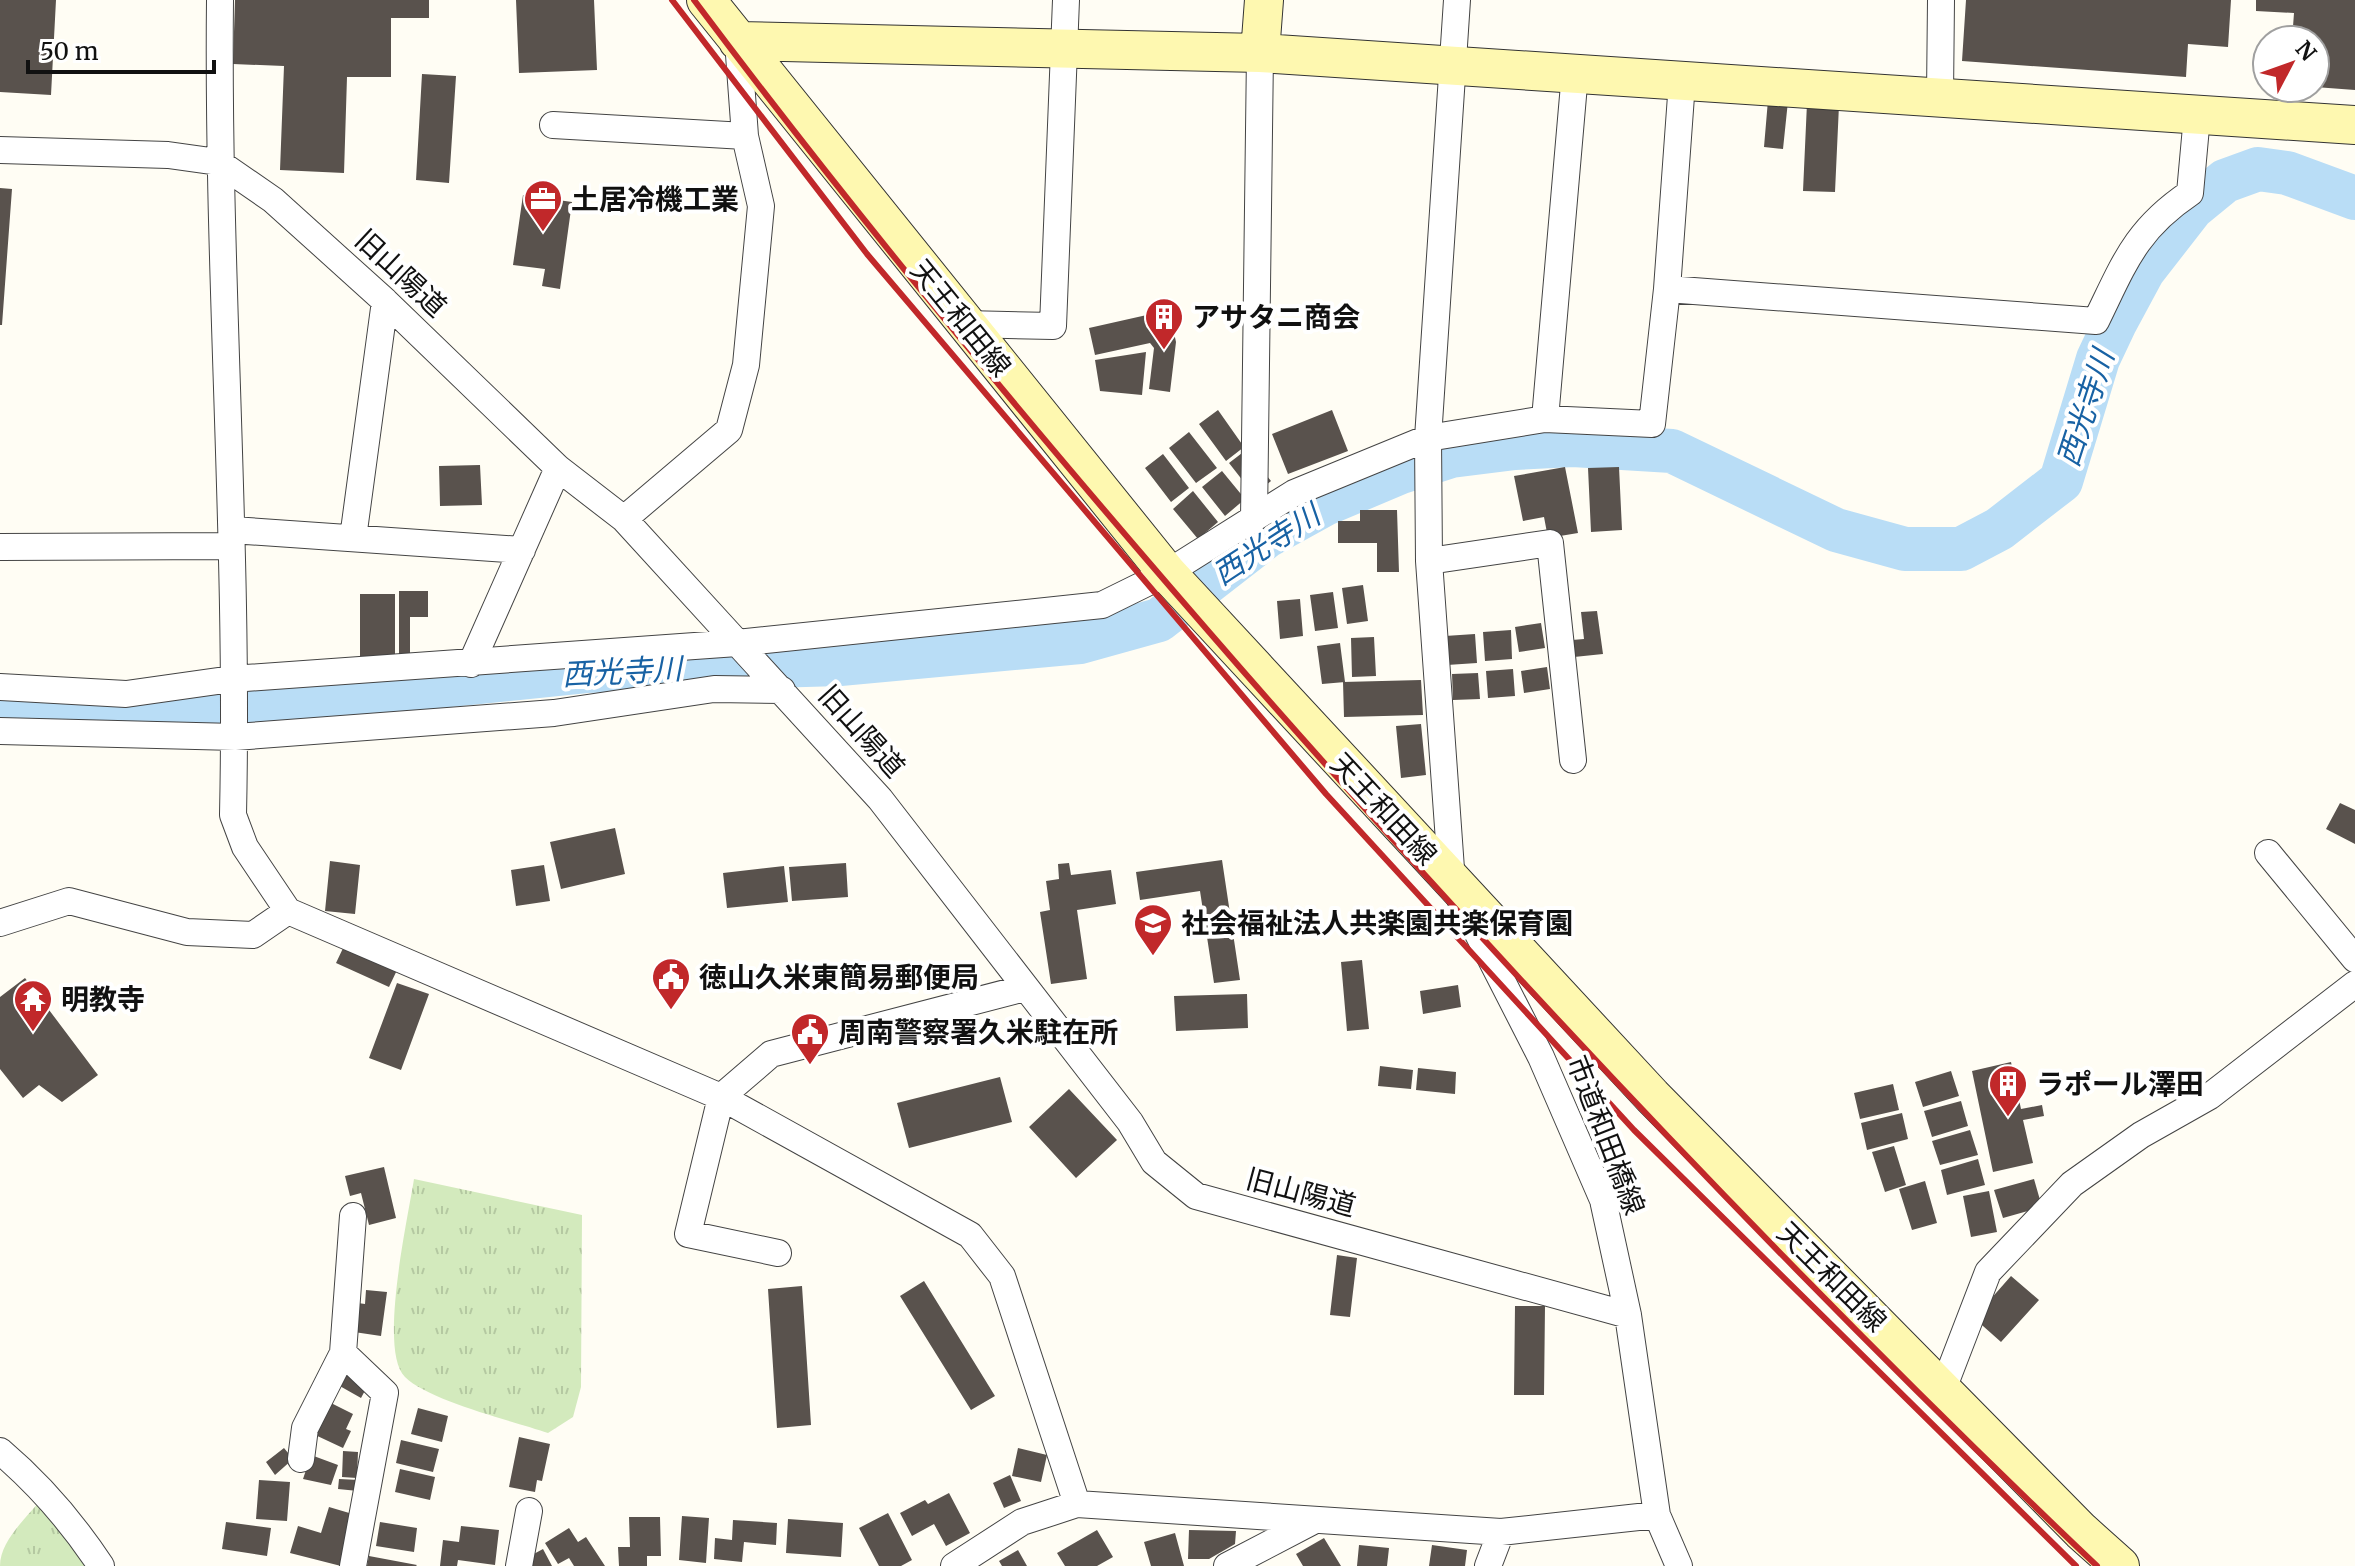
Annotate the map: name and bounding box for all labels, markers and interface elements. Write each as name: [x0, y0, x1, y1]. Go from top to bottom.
scale bar: [28, 24, 214, 74]
north arrow: [2251, 24, 2331, 104]
text: N: [2290, 35, 2323, 67]
text: 50 m: [40, 36, 99, 67]
office icon: 土居冷機工業: [522, 178, 564, 233]
place label: 土居冷機工業: [571, 181, 739, 217]
street label: 旧山陽道: [348, 222, 454, 324]
street label: 天王和田線: [903, 252, 1019, 384]
building icon: アサタニ商会: [1143, 296, 1185, 351]
place label: アサタニ商会: [1192, 299, 1360, 335]
water label: 西光寺川: [2048, 342, 2123, 471]
water label: 西光寺川: [1205, 494, 1329, 593]
water label: 西光寺川: [561, 649, 686, 693]
street label: 旧山陽道: [811, 677, 913, 785]
street label: 天王和田線: [1323, 746, 1445, 872]
school or university icon: 社会福祉法人共楽園共楽保育園: [1132, 902, 1174, 957]
place label: 社会福祉法人共楽園共楽保育園: [1181, 905, 1573, 941]
public building icon: 徳山久米東簡易郵便局: [650, 956, 692, 1011]
place label: 徳山久米東簡易郵便局: [699, 959, 979, 995]
temple icon: 明教寺: [12, 978, 54, 1033]
place label: 明教寺: [61, 981, 145, 1017]
public building icon: 周南警察署久米駐在所: [789, 1011, 831, 1066]
place label: 周南警察署久米駐在所: [838, 1014, 1118, 1050]
street label: 市道和田橋線: [1559, 1050, 1653, 1220]
building icon: ラポール澤田: [1987, 1063, 2029, 1118]
place label: ラポール澤田: [2036, 1066, 2204, 1102]
street label: 旧山陽道: [1242, 1160, 1360, 1224]
street label: 天王和田線: [1770, 1215, 1894, 1339]

